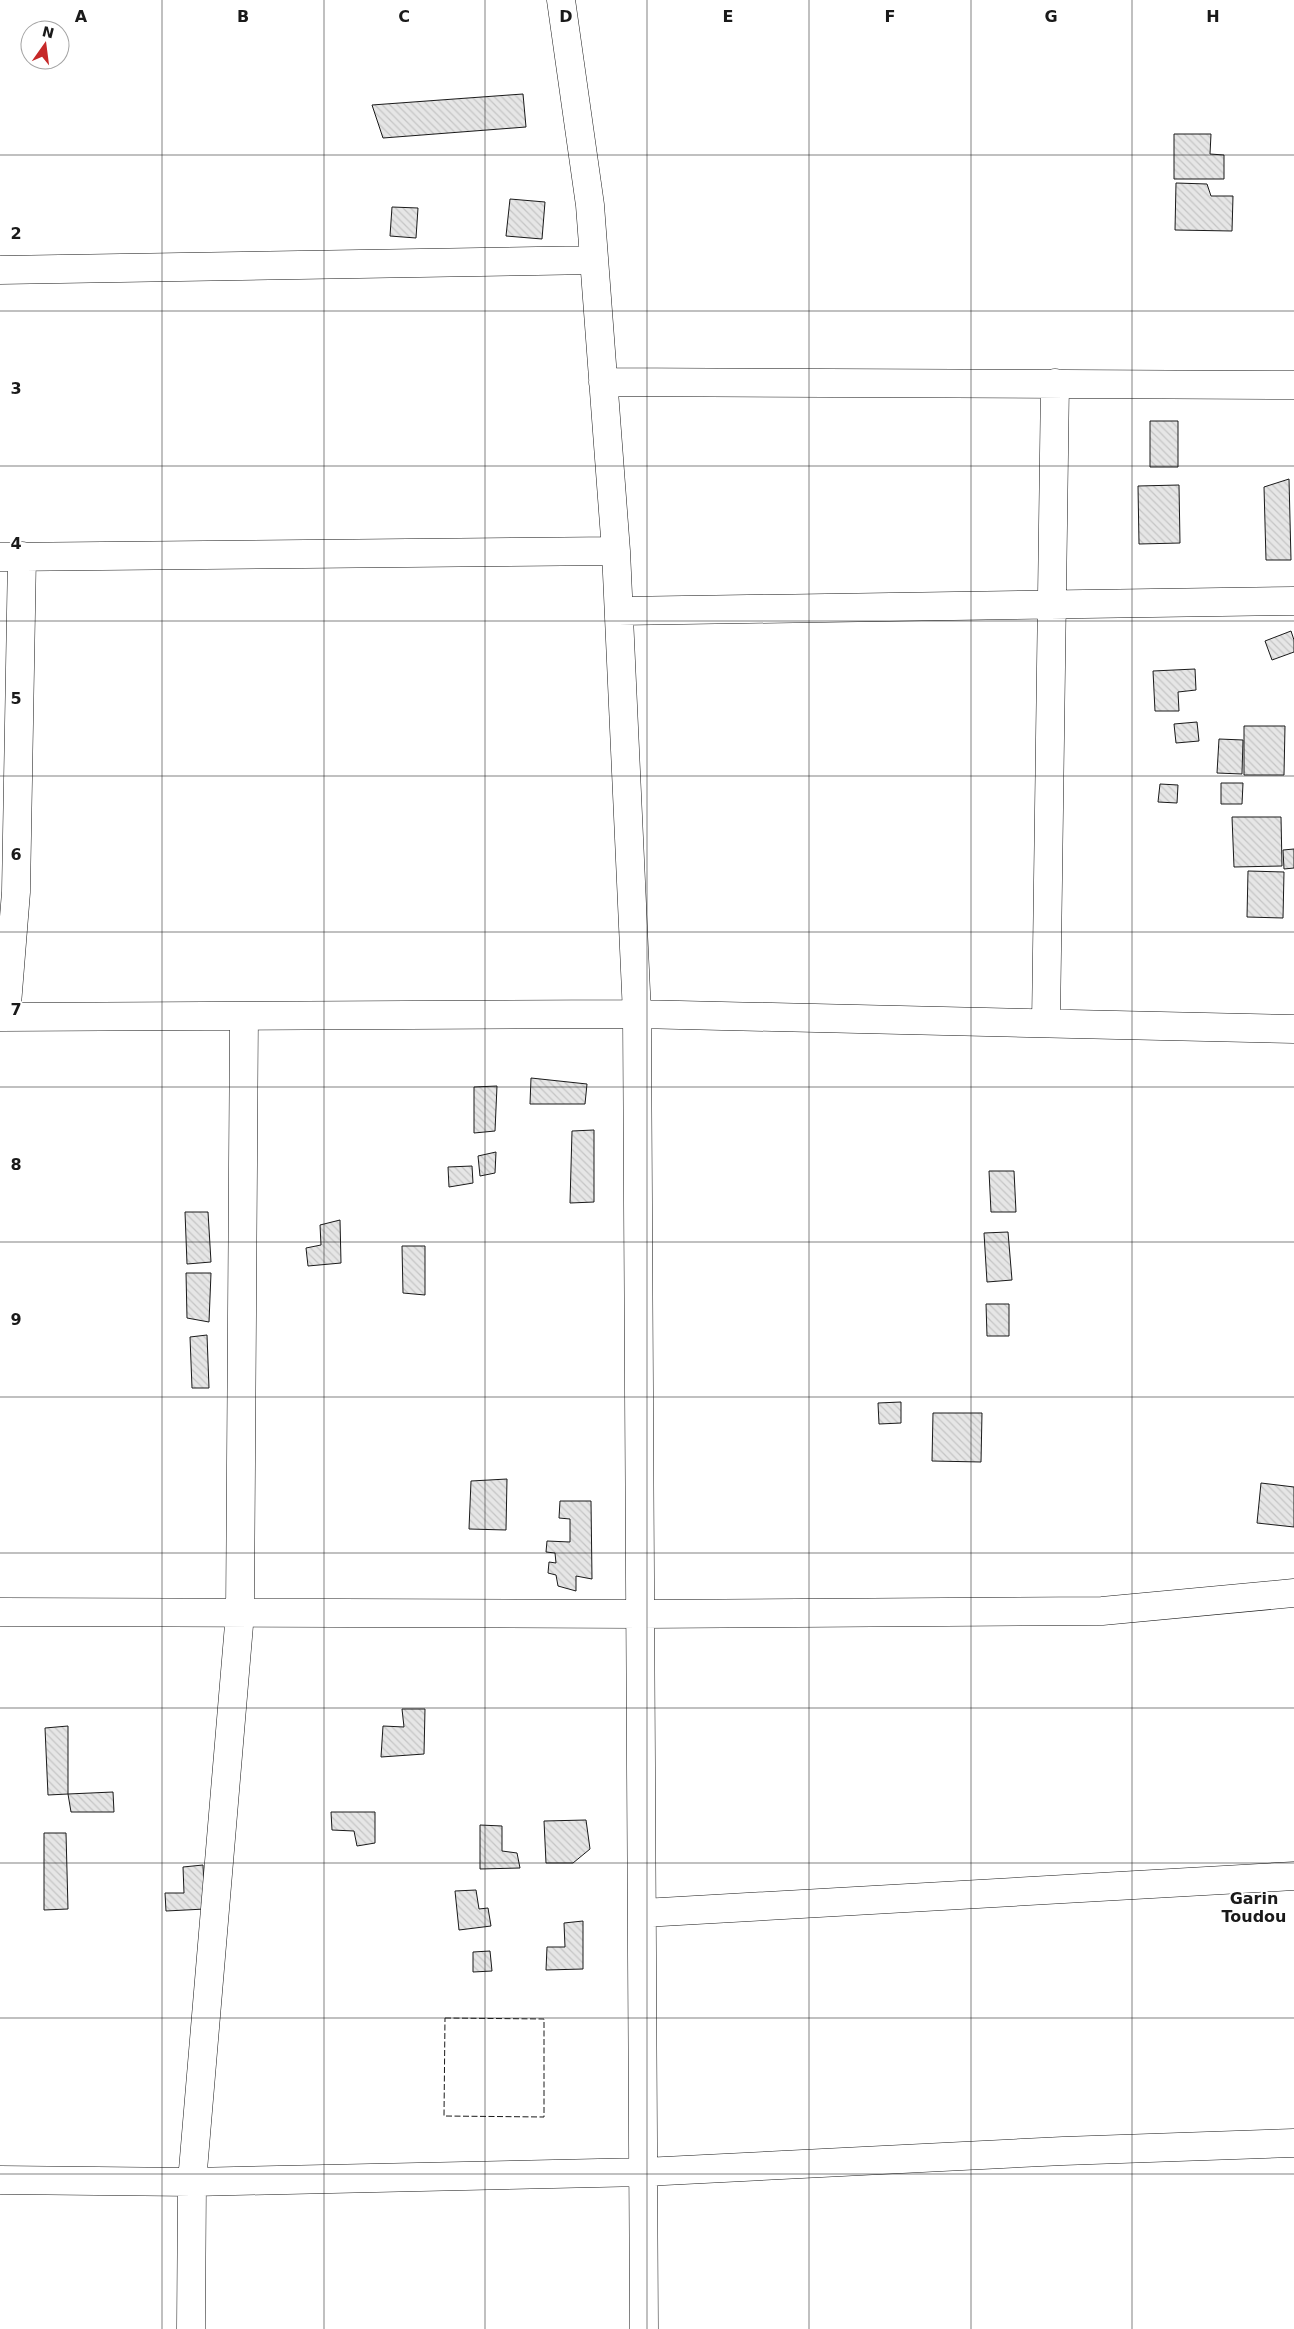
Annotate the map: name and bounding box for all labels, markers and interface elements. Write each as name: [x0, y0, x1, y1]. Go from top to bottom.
text: A: [75, 7, 88, 26]
text: B: [237, 7, 249, 26]
text: C: [398, 7, 410, 26]
text: D: [559, 7, 573, 26]
text: E: [723, 7, 733, 26]
text: F: [885, 7, 895, 26]
text: G: [1044, 7, 1058, 26]
text: H: [1206, 7, 1220, 26]
north arrow: [20, 20, 70, 70]
text: N: [41, 23, 56, 42]
text: 2: [10, 224, 22, 243]
text: 3: [10, 379, 22, 398]
text: 4: [10, 534, 22, 553]
text: 5: [10, 689, 22, 708]
text: 6: [10, 845, 22, 864]
text: 7: [10, 1000, 22, 1019]
text: 8: [10, 1155, 22, 1174]
text: 9: [10, 1310, 22, 1329]
district label: Garin Toudou: [1221, 1889, 1287, 1926]

